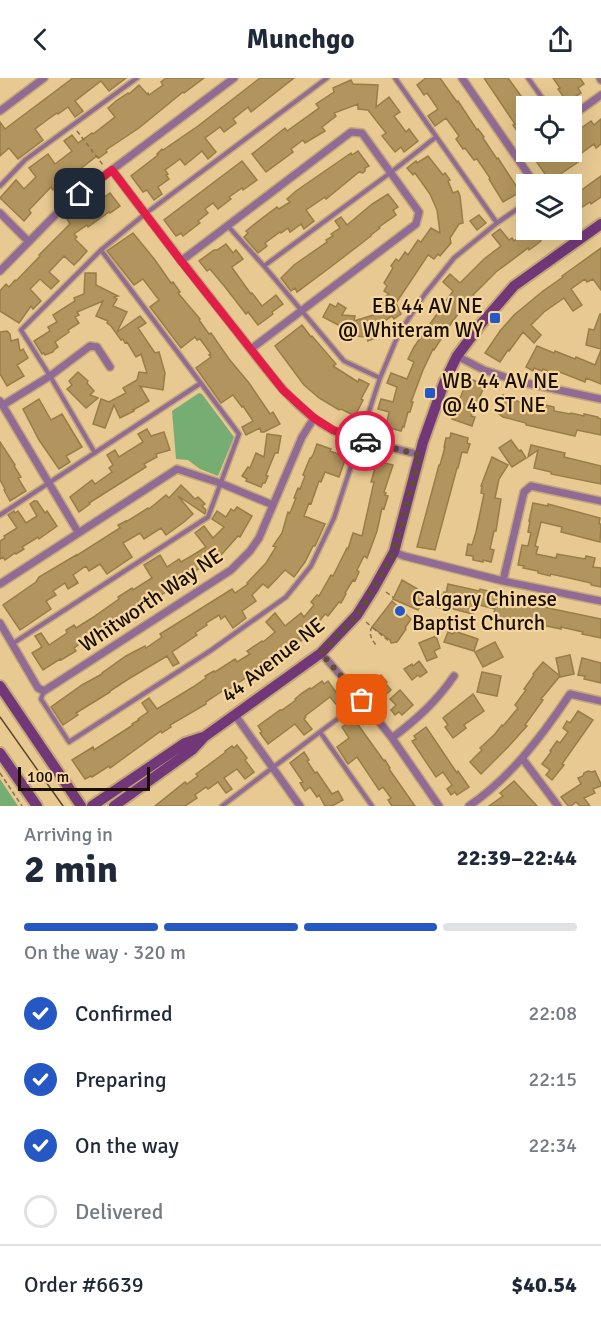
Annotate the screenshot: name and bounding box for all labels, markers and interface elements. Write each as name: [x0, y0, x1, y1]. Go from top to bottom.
icon: back: [24, 23, 57, 56]
text: Munchgo: [246, 23, 355, 56]
icon: share: [544, 23, 577, 56]
map controls: [516, 96, 582, 240]
button: locate: [516, 96, 582, 162]
pin: [54, 168, 105, 219]
button: layers: [516, 174, 582, 240]
icon: home: [63, 177, 96, 210]
place label: EB 44 AV NE @ Whiteram WY: [338, 293, 483, 343]
marker: EB 44 AV NE @ Whiteram WY: [488, 311, 502, 325]
place label: WB 44 AV NE @ 40 ST NE: [442, 368, 559, 418]
marker: WB 44 AV NE @ 40 ST NE: [423, 386, 437, 400]
courier: [335, 411, 395, 471]
icon: car: [349, 425, 382, 458]
street label: Whitworth Way NE: [74, 542, 228, 658]
place label: Calgary Chinese Baptist Church: [412, 586, 557, 636]
marker: Calgary Chinese Baptist Church: [393, 604, 407, 618]
street label: 44 Avenue NE: [216, 612, 330, 708]
pin: [336, 674, 387, 725]
icon: bag: [345, 683, 378, 716]
scale bar: [18, 764, 150, 792]
text: 100 m: [27, 767, 69, 787]
text: Arriving in: [24, 822, 113, 847]
text: 22:39–22:44: [457, 844, 577, 871]
text: 2 min: [24, 845, 118, 893]
text: On the way · 320 m: [24, 940, 186, 965]
icon: check: [24, 997, 57, 1030]
text: Confirmed: [75, 1000, 173, 1027]
text: 22:08: [528, 1001, 577, 1026]
icon: check: [24, 1063, 57, 1096]
text: Preparing: [75, 1066, 167, 1093]
text: 22:15: [528, 1067, 577, 1092]
icon: check: [24, 1129, 57, 1162]
text: On the way: [75, 1132, 179, 1159]
text: 22:34: [528, 1133, 577, 1158]
text: Delivered: [75, 1198, 163, 1225]
text: Order #6639: [24, 1271, 144, 1298]
text: $40.54: [511, 1271, 577, 1298]

